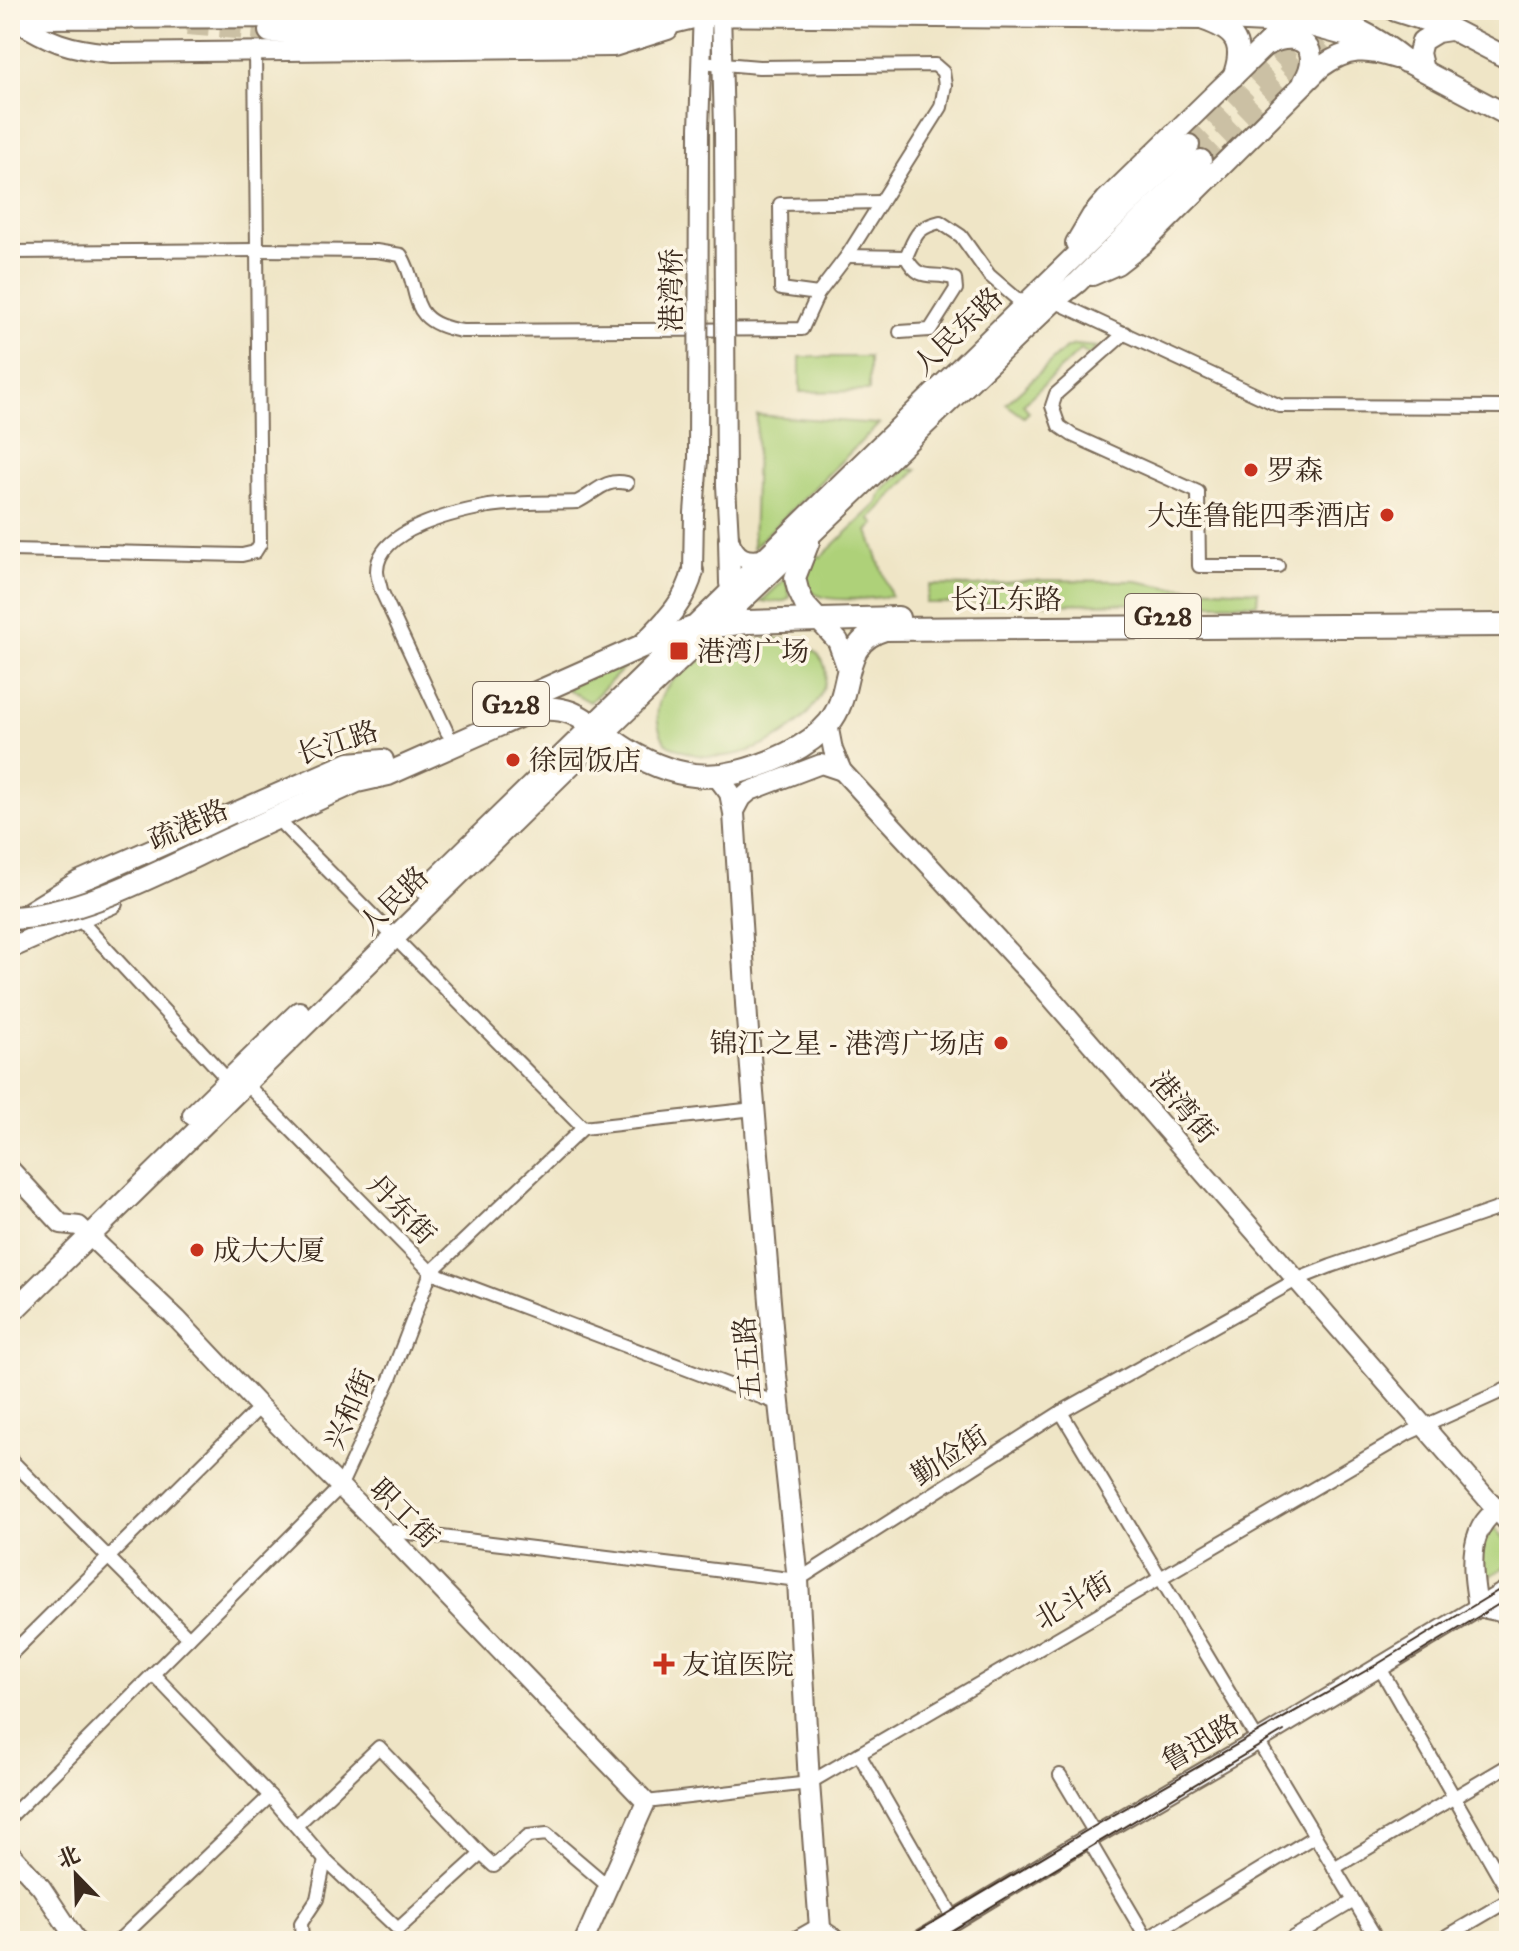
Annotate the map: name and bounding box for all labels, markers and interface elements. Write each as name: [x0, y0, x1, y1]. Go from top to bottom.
street label: 港湾桥: [654, 248, 689, 332]
street label: 人民东路: [905, 280, 1010, 383]
place label: 罗森: [1267, 453, 1323, 488]
marker: 罗森: [1242, 461, 1260, 479]
place label: 大连鲁能四季酒店: [1147, 498, 1371, 533]
marker: 大连鲁能四季酒店: [1378, 506, 1396, 524]
street label: 长江东路: [950, 582, 1062, 617]
road number: G228: [1125, 594, 1201, 638]
place label: 港湾广场: [697, 634, 809, 669]
marker: 港湾广场: [668, 640, 690, 662]
road number: G228: [473, 682, 549, 726]
street label: 长江路: [292, 713, 383, 772]
place label: 徐园饭店: [529, 743, 641, 778]
marker: 徐园饭店: [504, 751, 522, 769]
street label: 疏港路: [143, 791, 234, 858]
street label: 人民路: [351, 859, 436, 942]
place label: 锦江之星 - 港湾广场店: [709, 1026, 985, 1061]
marker: 锦江之星 - 港湾广场店: [992, 1034, 1010, 1052]
street label: 港湾街: [1143, 1064, 1224, 1151]
street label: 丹东街: [360, 1167, 443, 1252]
place label: 成大大厦: [213, 1233, 325, 1268]
marker: 成大大厦: [188, 1241, 206, 1259]
street label: 五五路: [726, 1315, 769, 1401]
street label: 兴和街: [316, 1364, 383, 1455]
street label: 勤俭街: [905, 1418, 994, 1493]
street label: 职工街: [363, 1471, 447, 1555]
street label: 北斗街: [1028, 1564, 1118, 1637]
place label: 友谊医院: [682, 1647, 794, 1682]
marker: 友谊医院: [653, 1653, 675, 1675]
street label: 鲁迅路: [1155, 1706, 1245, 1779]
north arrow: [36, 1835, 116, 1915]
text: 北: [53, 1840, 84, 1874]

